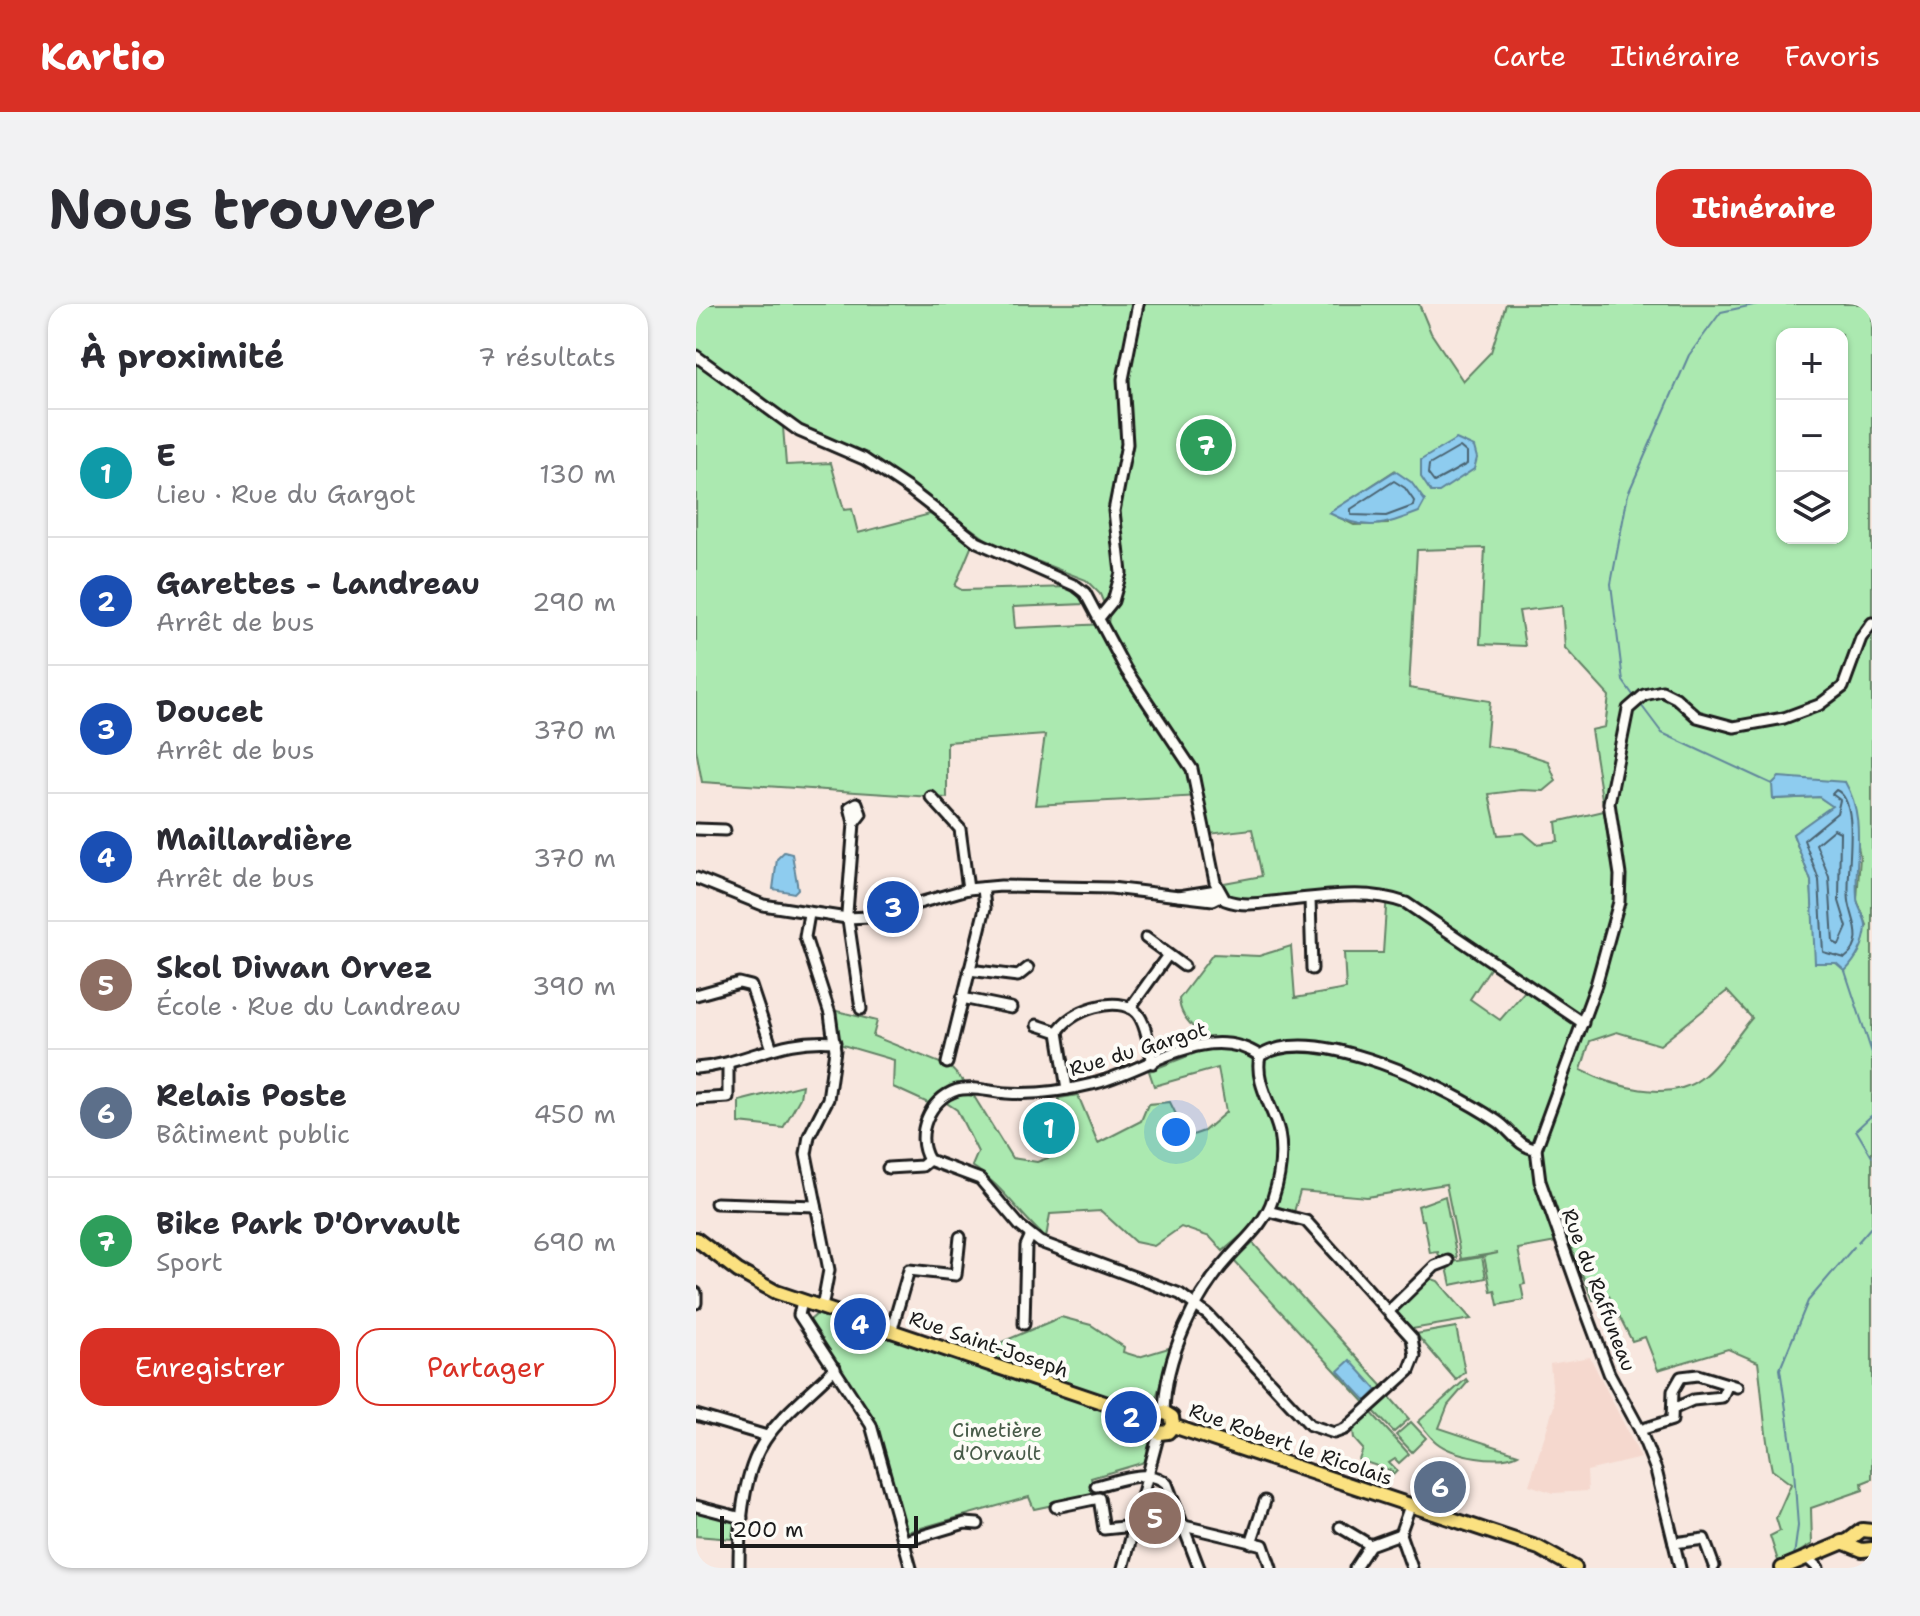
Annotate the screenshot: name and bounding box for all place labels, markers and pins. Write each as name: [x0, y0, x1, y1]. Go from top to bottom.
pin: 7: [1180, 415, 1232, 475]
pin: 3: [867, 877, 919, 937]
pin: 1: [1023, 1098, 1075, 1158]
pin: 4: [834, 1294, 886, 1354]
pin: 2: [1105, 1387, 1157, 1447]
pin: 6: [1414, 1457, 1466, 1517]
pin: 5: [1129, 1488, 1181, 1548]

